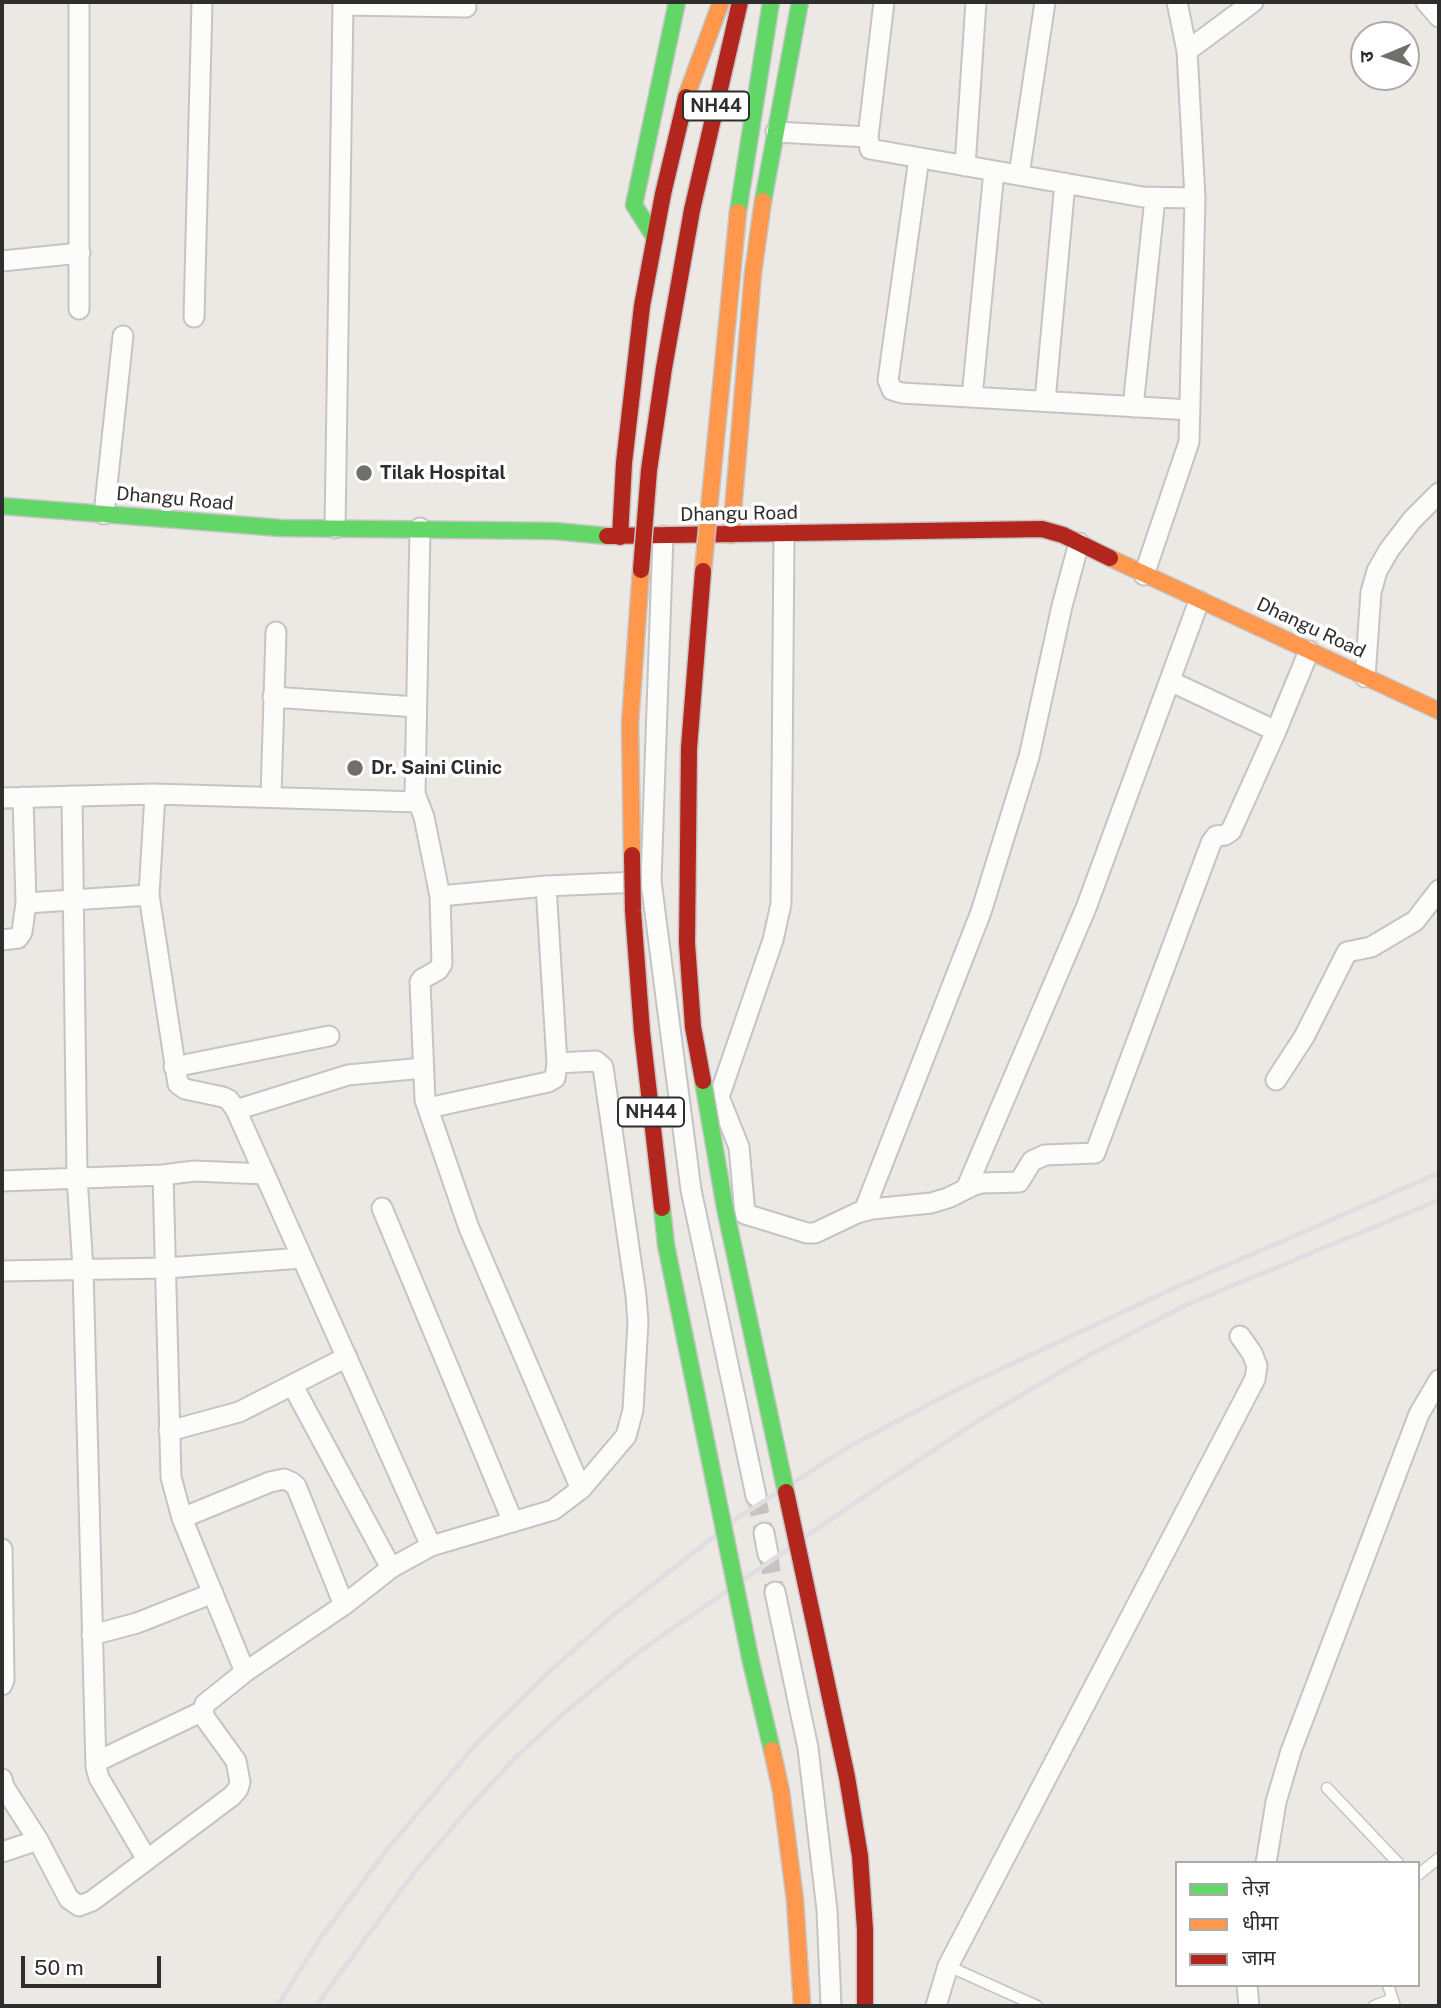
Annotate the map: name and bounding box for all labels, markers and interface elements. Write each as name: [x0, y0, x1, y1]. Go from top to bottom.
north arrow: [1350, 21, 1420, 91]
text: उ: [1355, 51, 1377, 63]
road number: NH44: [683, 92, 749, 120]
place label: Tilak Hospital: [380, 462, 506, 484]
marker: Tilak Hospital: [354, 463, 374, 483]
street label: Dhangu Road: [115, 483, 235, 515]
street label: Dhangu Road: [680, 502, 798, 526]
street label: Dhangu Road: [1253, 593, 1369, 663]
place label: Dr. Saini Clinic: [371, 757, 502, 779]
marker: Dr. Saini Clinic: [345, 758, 365, 778]
road number: NH44: [618, 1098, 684, 1126]
legend: [1175, 1861, 1420, 1987]
text: तेज़: [1242, 1875, 1270, 1900]
text: धीमा: [1242, 1910, 1278, 1935]
scale bar: [24, 1941, 164, 1985]
text: जाम: [1242, 1945, 1276, 1970]
text: 50 m: [34, 1955, 84, 1980]

